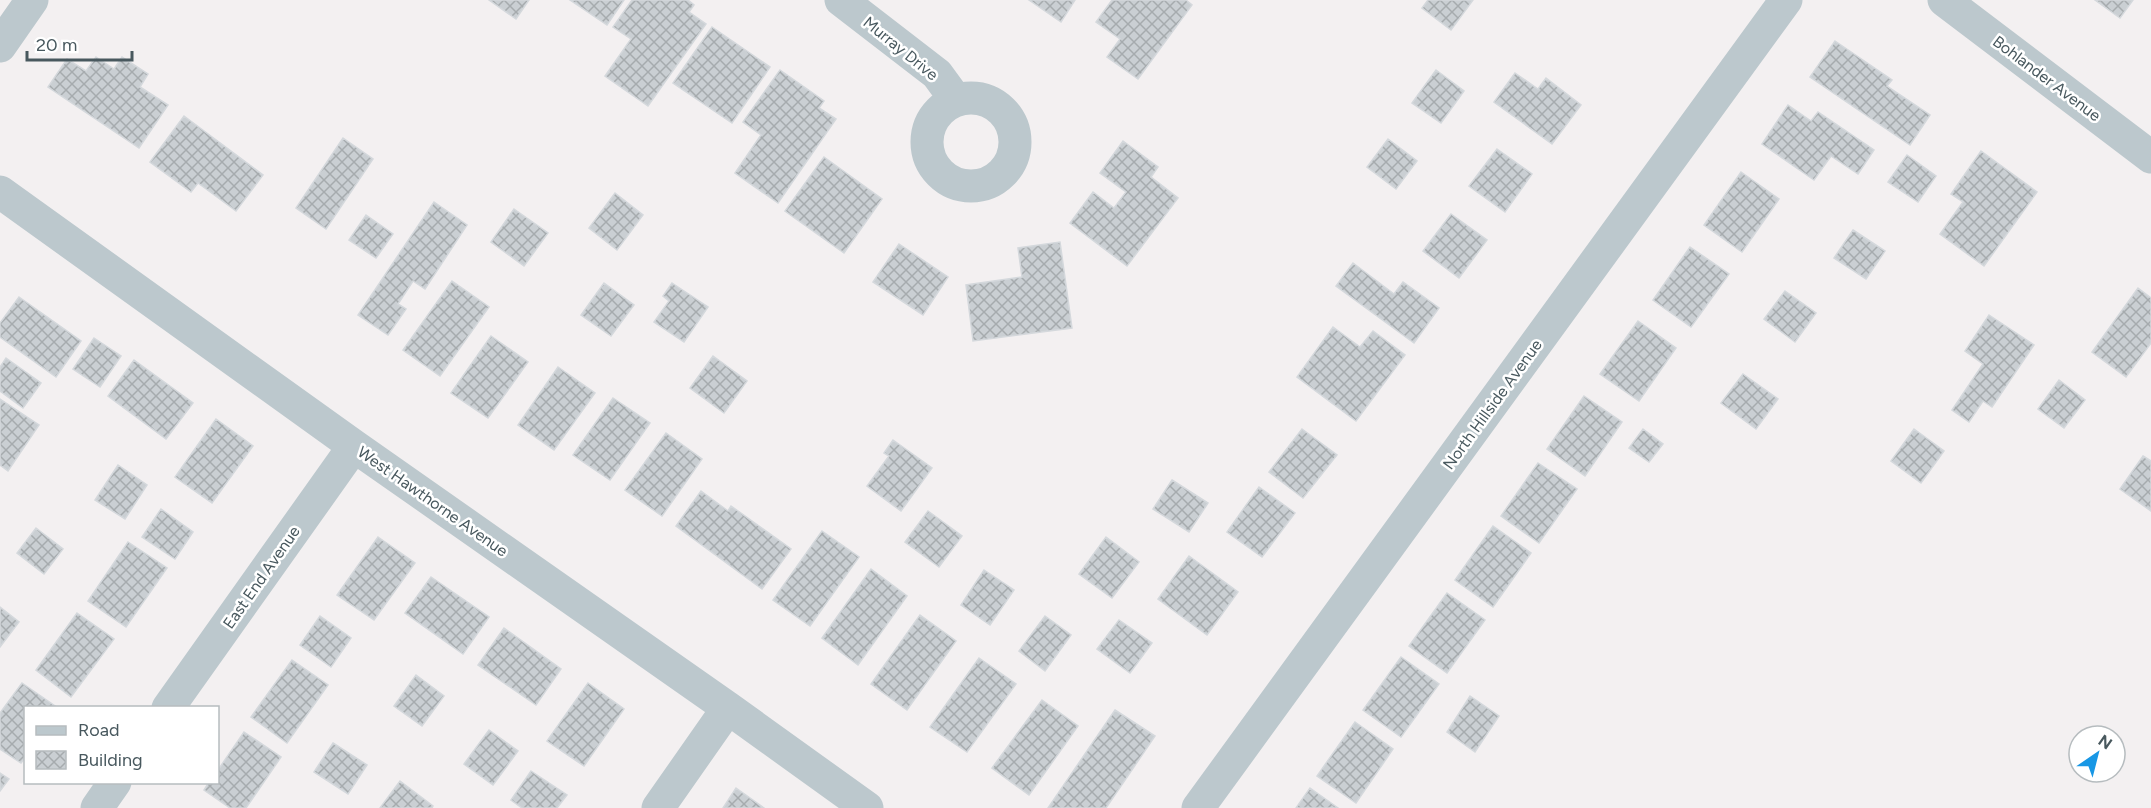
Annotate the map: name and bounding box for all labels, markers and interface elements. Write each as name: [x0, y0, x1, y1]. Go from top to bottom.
street label: Murray Drive: [859, 12, 942, 84]
scale bar: [27, 24, 132, 62]
street label: Bohlander Avenue: [1989, 32, 2105, 125]
text: 20 m: [36, 34, 77, 56]
street label: North Hillside Avenue: [1439, 335, 1546, 473]
street label: West Hawthorne Avenue: [354, 442, 512, 561]
street label: East End Avenue: [219, 522, 304, 632]
legend: [24, 706, 219, 784]
text: Road: [78, 719, 119, 741]
north arrow: [2067, 724, 2127, 784]
text: N: [2095, 731, 2116, 753]
text: Building: [78, 749, 143, 771]

